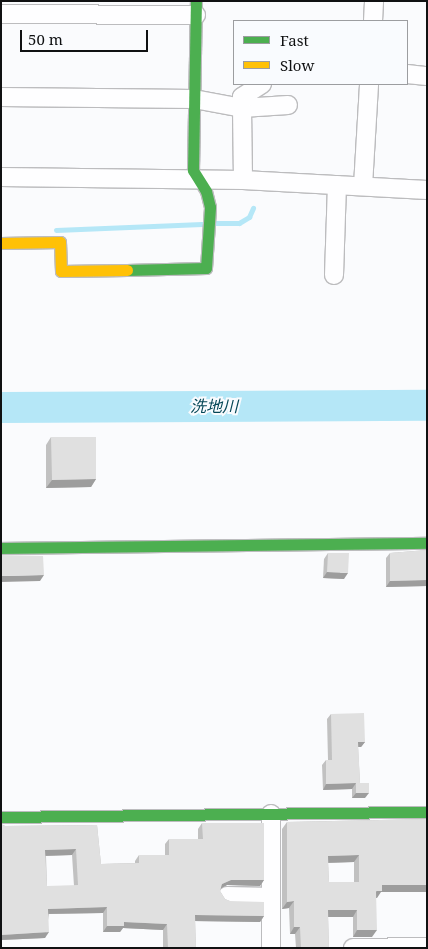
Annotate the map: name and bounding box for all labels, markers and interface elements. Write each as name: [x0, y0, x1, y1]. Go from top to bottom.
scale bar: [22, 20, 150, 52]
legend: [233, 20, 408, 85]
text: 50 m: [28, 29, 63, 49]
text: Fast: [280, 30, 309, 50]
text: Slow: [280, 55, 314, 75]
water label: 洗地川: [190, 396, 238, 416]

